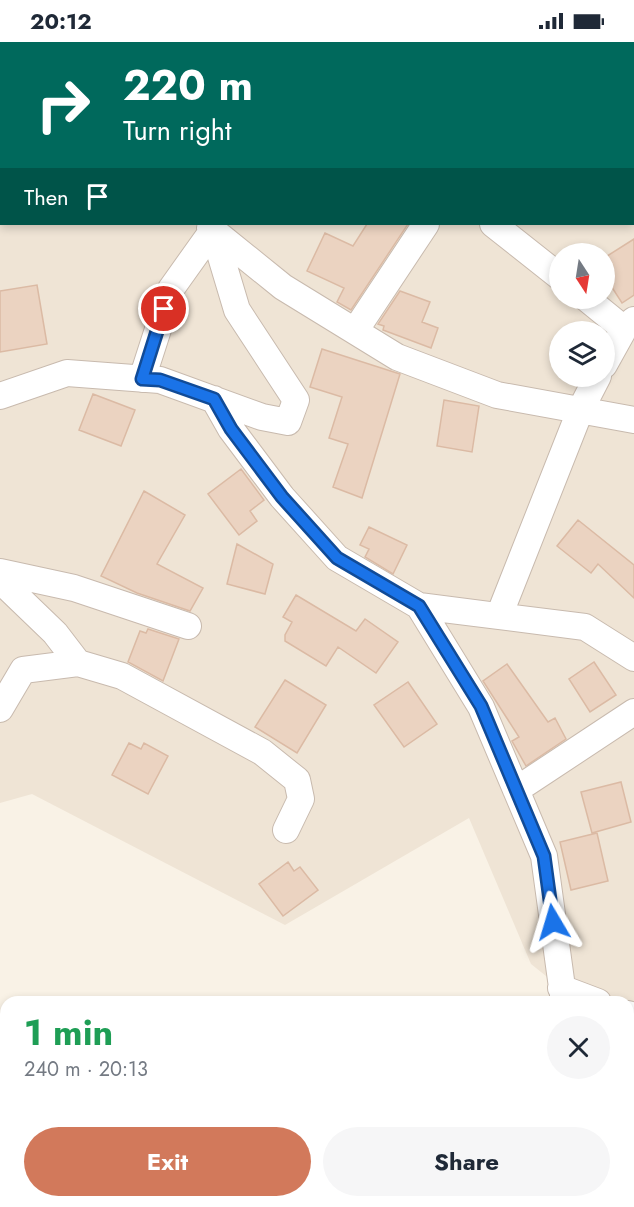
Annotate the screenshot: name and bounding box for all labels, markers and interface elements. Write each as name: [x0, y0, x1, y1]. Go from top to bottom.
text: 20:12: [30, 5, 92, 37]
text: 220 m: [123, 55, 253, 116]
icon: right: [24, 66, 102, 144]
text: Turn right: [123, 111, 231, 150]
icon: arrive: [81, 180, 114, 213]
text: Then: [24, 181, 69, 213]
north arrow: [549, 243, 615, 309]
map controls: [549, 243, 615, 387]
pin: [138, 283, 189, 334]
icon: arrive: [147, 292, 180, 325]
button: layers: [549, 321, 615, 387]
position arrow: [521, 890, 585, 954]
text: 1 min: [24, 1006, 113, 1058]
button: close: [547, 1016, 610, 1079]
text: 240 m · 20:13: [24, 1055, 148, 1084]
button: Exit: [24, 1127, 311, 1196]
button: Share: [323, 1127, 610, 1196]

